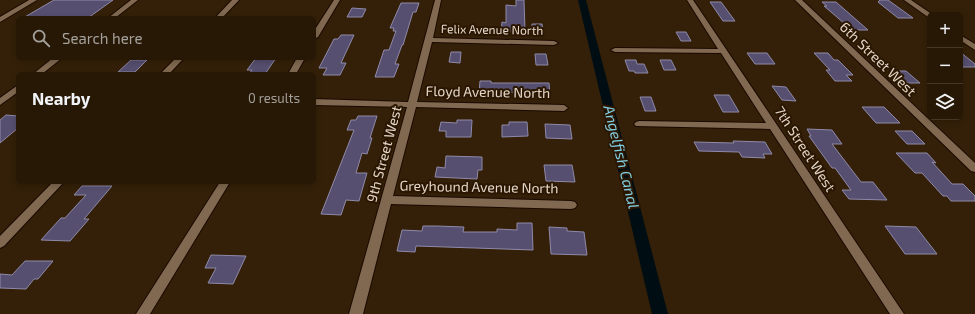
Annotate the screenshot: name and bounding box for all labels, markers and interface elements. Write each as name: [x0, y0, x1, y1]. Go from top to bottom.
map controls: [927, 12, 963, 120]
button: +: [927, 12, 963, 48]
search box: [16, 16, 316, 60]
street label: 6th Street West: [837, 18, 920, 99]
street label: Felix Avenue North: [441, 21, 543, 37]
icon: search: [30, 27, 52, 49]
text: Search here: [62, 29, 143, 47]
button: −: [927, 48, 963, 84]
street label: Floyd Avenue North: [426, 82, 550, 101]
button: layers: [927, 84, 963, 120]
text: Nearby: [32, 88, 90, 108]
text: 0 results: [248, 90, 300, 106]
water label: Angelfish Canal: [600, 102, 644, 211]
street label: 7th Street West: [771, 103, 839, 195]
street label: 9th Street West: [362, 104, 405, 204]
street label: Greyhound Avenue North: [399, 177, 559, 196]

